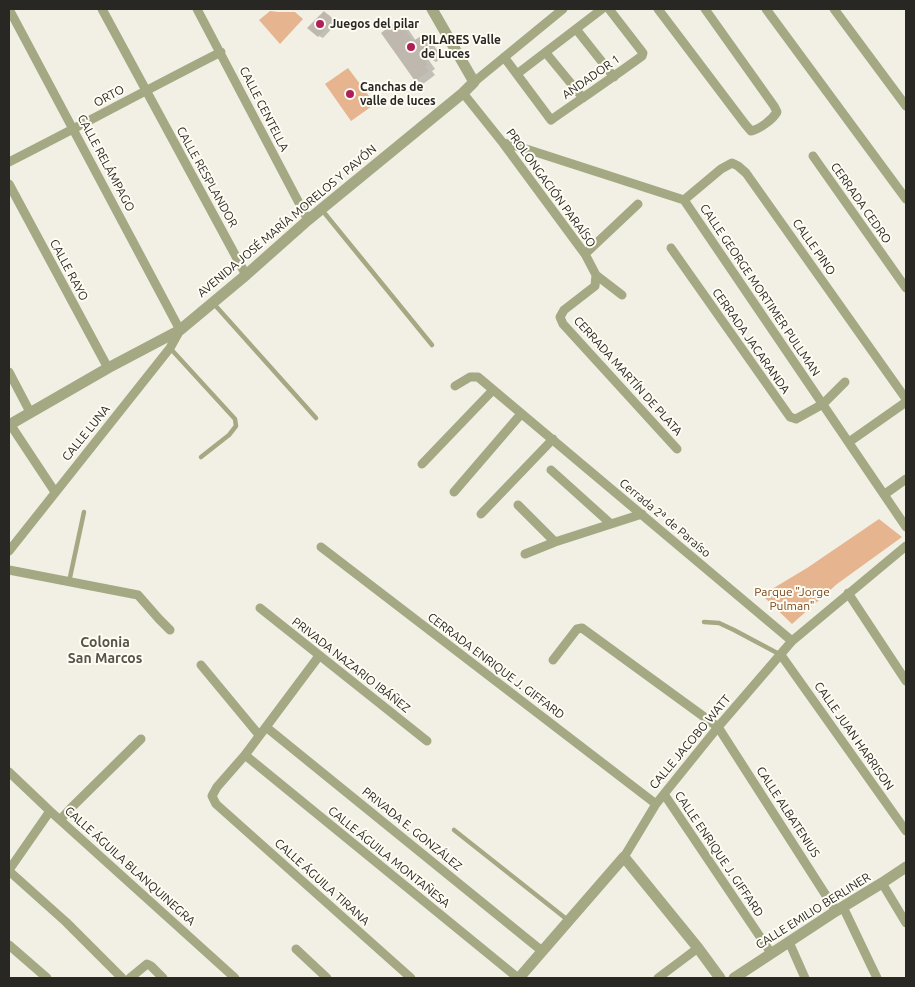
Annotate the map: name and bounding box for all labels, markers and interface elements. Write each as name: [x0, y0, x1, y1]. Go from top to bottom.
place label: Juegos del pilar: [330, 17, 419, 31]
marker: Juegos del pilar: [314, 18, 326, 30]
place label: PILARES Valle de Luces: [421, 33, 501, 61]
marker: PILARES Valle de Luces: [405, 41, 417, 53]
street label: ANDADOR 1: [559, 52, 623, 102]
street label: CALLE CENTELLA: [236, 64, 292, 154]
place label: Canchas de valle de luces: [360, 80, 436, 108]
street label: ORTO: [91, 82, 127, 110]
marker: Canchas de valle de luces: [344, 88, 356, 100]
street label: CALLE RELÁMPAGO: [74, 112, 138, 214]
street label: CALLE RESPLANDOR: [173, 124, 241, 230]
street label: PROLONGACIÓN PARAÍSO: [503, 126, 599, 250]
street label: AVENIDA JOSÉ MARÍA MORELOS Y PAVÓN: [195, 142, 379, 300]
street label: CERRADA CEDRO: [828, 160, 894, 246]
street label: CALLE GEORGE MORTIMER PULLMAN: [697, 201, 823, 379]
street label: CALLE PINO: [789, 216, 839, 278]
street label: CALLE RAYO: [47, 237, 91, 303]
street label: CERRADA JACARANDA: [709, 285, 793, 397]
street label: CERRADA MARTÍN DE PLATA: [571, 313, 685, 439]
street label: CALLE LUNA: [59, 402, 113, 464]
street label: Cerrada 2ª de Paraíso: [616, 476, 714, 560]
park label: Parque "Jorge Pulman": [754, 585, 830, 613]
street label: CERRADA ENRIQUE J. GIFFARD: [425, 610, 567, 722]
street label: PRIVADA NAZARIO IBÁÑEZ: [289, 614, 413, 716]
district label: Colonia San Marcos: [68, 634, 142, 666]
street label: CALLE JUAN HARRISON: [811, 679, 897, 793]
street label: CALLE JACOBO WATT: [646, 692, 734, 792]
street label: CALLE ALBATENIUS: [753, 764, 823, 860]
street label: PRIVADA E. GONZÁLEZ: [359, 784, 465, 874]
street label: CALLE ENRIQUE J. GIFFARD: [671, 788, 767, 920]
street label: CALLE ÁGUILA MONTAÑESA: [325, 803, 453, 911]
street label: CALLE ÁGUILA BLANQUINEGRA: [62, 804, 198, 928]
street label: CALLE ÁGUILA TIRANA: [272, 836, 372, 928]
street label: CALLE EMILIO BERLINER: [753, 870, 873, 952]

